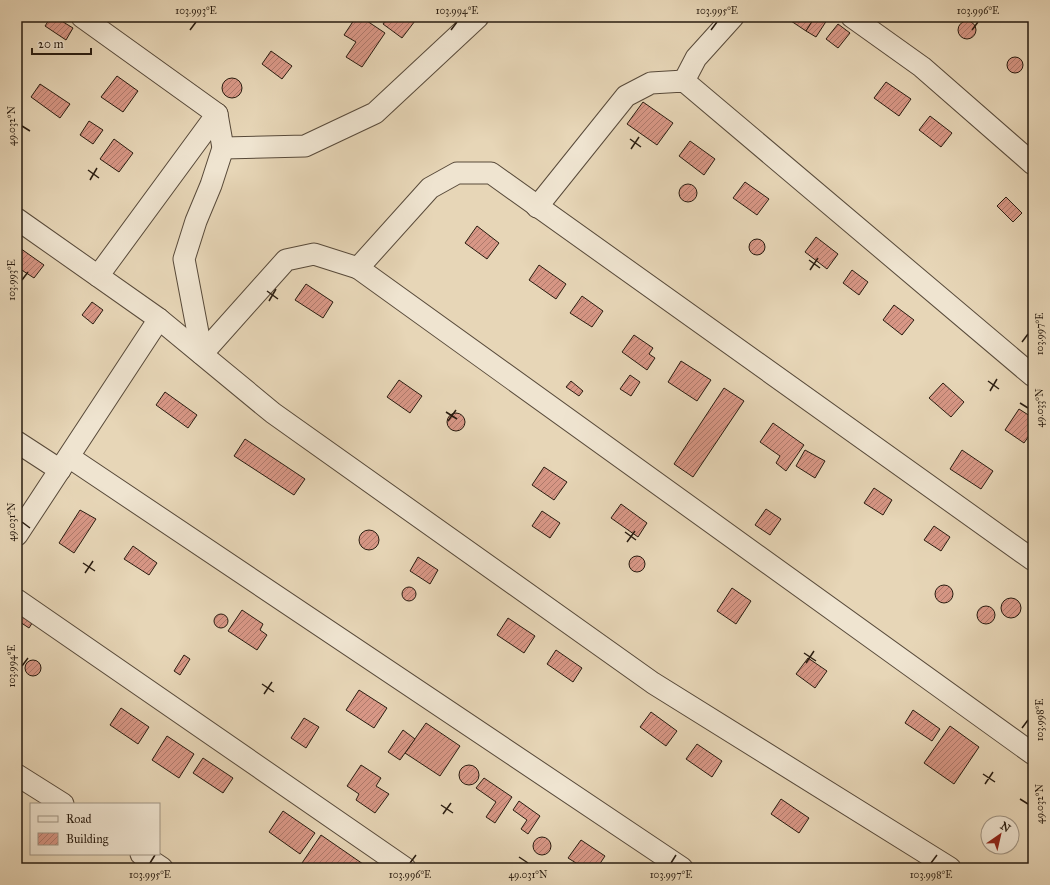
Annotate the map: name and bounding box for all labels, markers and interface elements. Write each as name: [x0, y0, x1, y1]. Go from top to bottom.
text: 103.993°E: [175, 5, 217, 17]
text: 103.994°E: [436, 5, 478, 17]
text: 103.995°E: [696, 5, 738, 17]
text: 103.996°E: [957, 5, 999, 17]
scale bar: [32, 30, 91, 56]
text: 20 m: [38, 37, 64, 51]
text: 49.032°N: [6, 106, 18, 146]
text: 103.993°E: [6, 259, 18, 301]
text: 103.997°E: [1034, 313, 1046, 355]
text: 49.033°N: [1034, 388, 1046, 427]
text: 49.031°N: [6, 502, 18, 541]
text: 103.994°E: [6, 645, 18, 687]
text: 103.998°E: [1034, 699, 1046, 741]
text: 49.032°N: [1034, 784, 1046, 824]
legend: [30, 803, 160, 855]
text: Road: [66, 812, 92, 826]
north arrow: [980, 815, 1020, 855]
text: N: [998, 819, 1013, 835]
text: Building: [66, 832, 109, 847]
text: 103.995°E: [129, 869, 171, 881]
text: 103.996°E: [389, 869, 431, 881]
text: 49.031°N: [509, 869, 548, 881]
text: 103.997°E: [650, 869, 692, 881]
text: 103.998°E: [910, 869, 952, 881]

